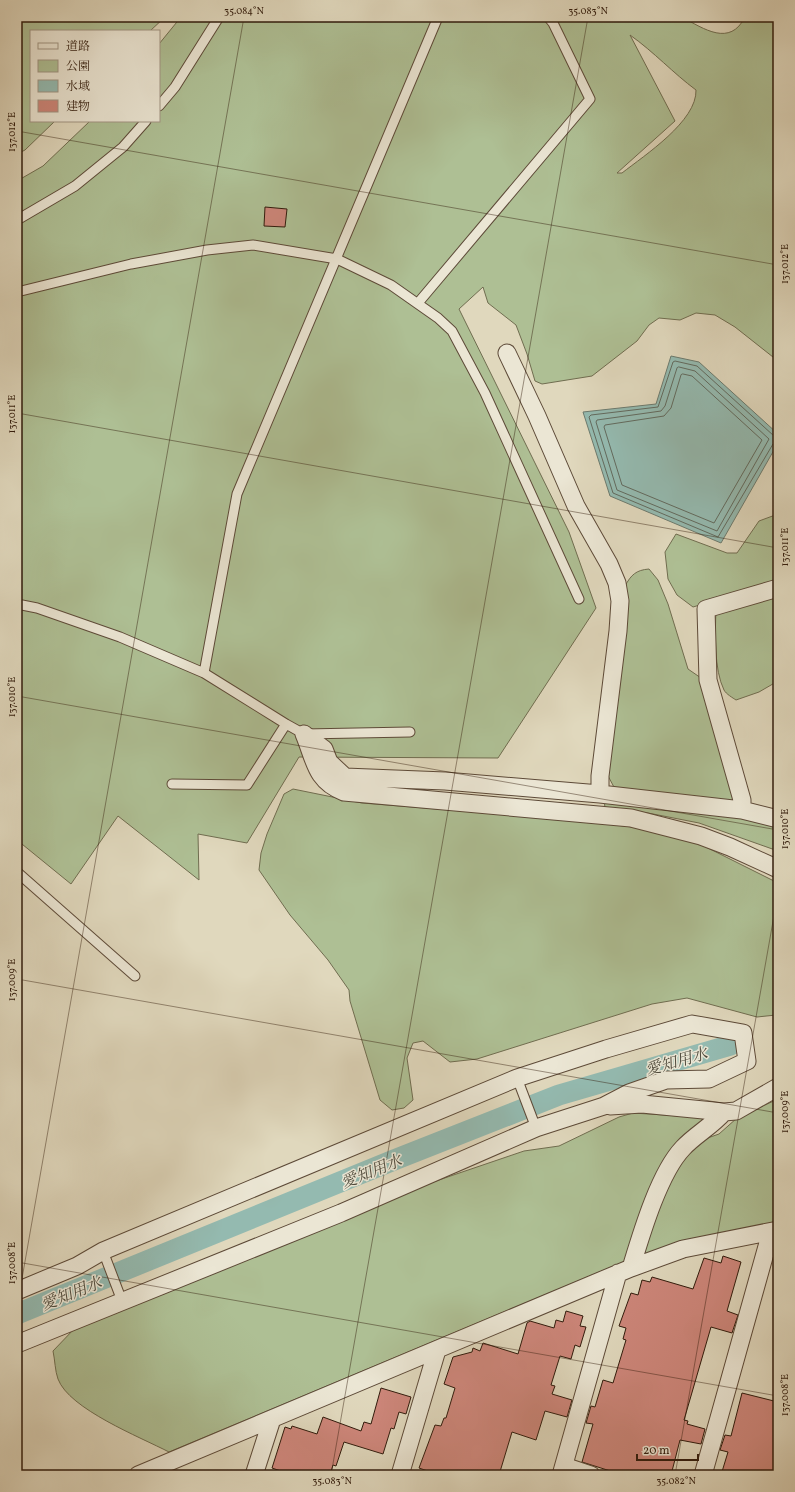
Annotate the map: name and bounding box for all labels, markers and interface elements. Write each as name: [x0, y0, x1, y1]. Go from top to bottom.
text: 35.084°N: [224, 4, 265, 18]
text: 35.083°N: [568, 4, 608, 18]
legend: [30, 30, 160, 122]
text: 道路: [66, 39, 90, 55]
text: 公園: [66, 59, 90, 75]
text: 水域: [66, 79, 90, 95]
text: 建物: [66, 99, 90, 115]
text: 137.012°E: [5, 112, 19, 152]
text: 137.012°E: [778, 244, 792, 284]
text: 137.011°E: [5, 395, 19, 433]
text: 137.011°E: [778, 528, 792, 566]
text: 137.010°E: [5, 677, 19, 717]
text: 137.010°E: [778, 809, 792, 849]
text: 137.009°E: [5, 959, 19, 1001]
water label: 愛知用水: [643, 1043, 712, 1082]
text: 137.009°E: [778, 1091, 792, 1133]
water label: 愛知用水: [338, 1150, 407, 1195]
text: 137.008°E: [5, 1242, 19, 1284]
water label: 愛知用水: [38, 1272, 107, 1317]
text: 137.008°E: [778, 1374, 792, 1416]
scale bar: [637, 1436, 698, 1462]
text: 20 m: [643, 1443, 670, 1459]
text: 35.083°N: [312, 1474, 352, 1488]
text: 35.082°N: [656, 1474, 696, 1488]

